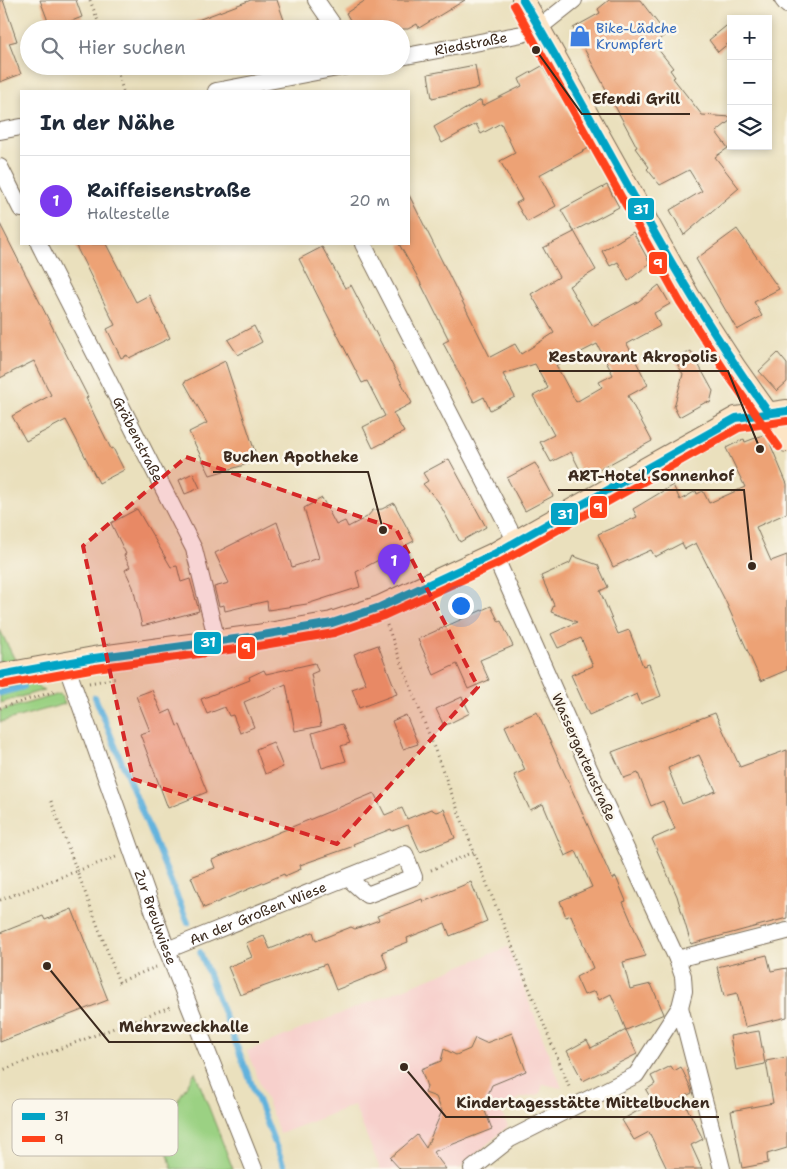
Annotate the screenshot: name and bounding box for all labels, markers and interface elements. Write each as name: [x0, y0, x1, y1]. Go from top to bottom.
map controls: [727, 15, 772, 150]
button: +: [727, 15, 772, 60]
place label: Bike-Lädche Krumpfert: [596, 19, 677, 53]
search box: [20, 20, 410, 75]
shop icon: Bike-Lädche Krumpfert: [567, 23, 593, 49]
street label: Riedstraße: [433, 28, 509, 60]
icon: search: [38, 34, 66, 62]
text: Hier suchen: [78, 35, 186, 60]
button: −: [727, 60, 772, 105]
callout: Efendi Grill: [582, 84, 690, 114]
text: Efendi Grill: [592, 89, 680, 109]
button: layers: [727, 105, 772, 150]
text: In der Nähe: [40, 109, 175, 137]
text: Raiffeisenstraße: [87, 178, 251, 203]
text: 1: [52, 190, 60, 211]
text: 20 m: [349, 190, 390, 211]
line badge: 31: [627, 197, 655, 221]
text: 31: [633, 200, 649, 218]
text: Haltestelle: [87, 203, 170, 224]
line badge: 9: [648, 251, 668, 275]
text: 9: [653, 254, 663, 272]
callout: Restaurant Akropolis: [539, 341, 728, 371]
text: Restaurant Akropolis: [548, 347, 718, 367]
street label: Gräbenstraße: [109, 393, 167, 485]
callout: Buchen Apotheke: [213, 442, 368, 472]
text: Buchen Apotheke: [223, 447, 359, 467]
callout: ART-Hotel Sonnenhof: [558, 460, 744, 490]
text: ART-Hotel Sonnenhof: [568, 466, 734, 486]
line badge: 9: [589, 495, 608, 519]
text: 9: [593, 498, 603, 516]
line badge: 31: [550, 502, 579, 526]
text: 31: [557, 505, 573, 523]
pin: 1: [378, 544, 410, 585]
your location: [448, 593, 474, 619]
line badge: 31: [193, 631, 222, 655]
text: 31: [200, 633, 216, 651]
line badge: 9: [237, 636, 256, 660]
text: 9: [241, 638, 251, 656]
street label: Wassergartenstraße: [548, 690, 620, 824]
street label: Zur Breulwiese: [130, 868, 181, 968]
street label: An der Großen Wiese: [187, 878, 329, 949]
callout: Mehrzweckhalle: [109, 1012, 259, 1042]
text: Mehrzweckhalle: [119, 1017, 249, 1037]
callout: Kindertagesstätte Mittelbuchen: [446, 1087, 719, 1117]
text: Kindertagesstätte Mittelbuchen: [456, 1093, 710, 1113]
legend: [12, 1099, 178, 1156]
text: 31: [54, 1107, 69, 1125]
text: 9: [54, 1130, 64, 1148]

